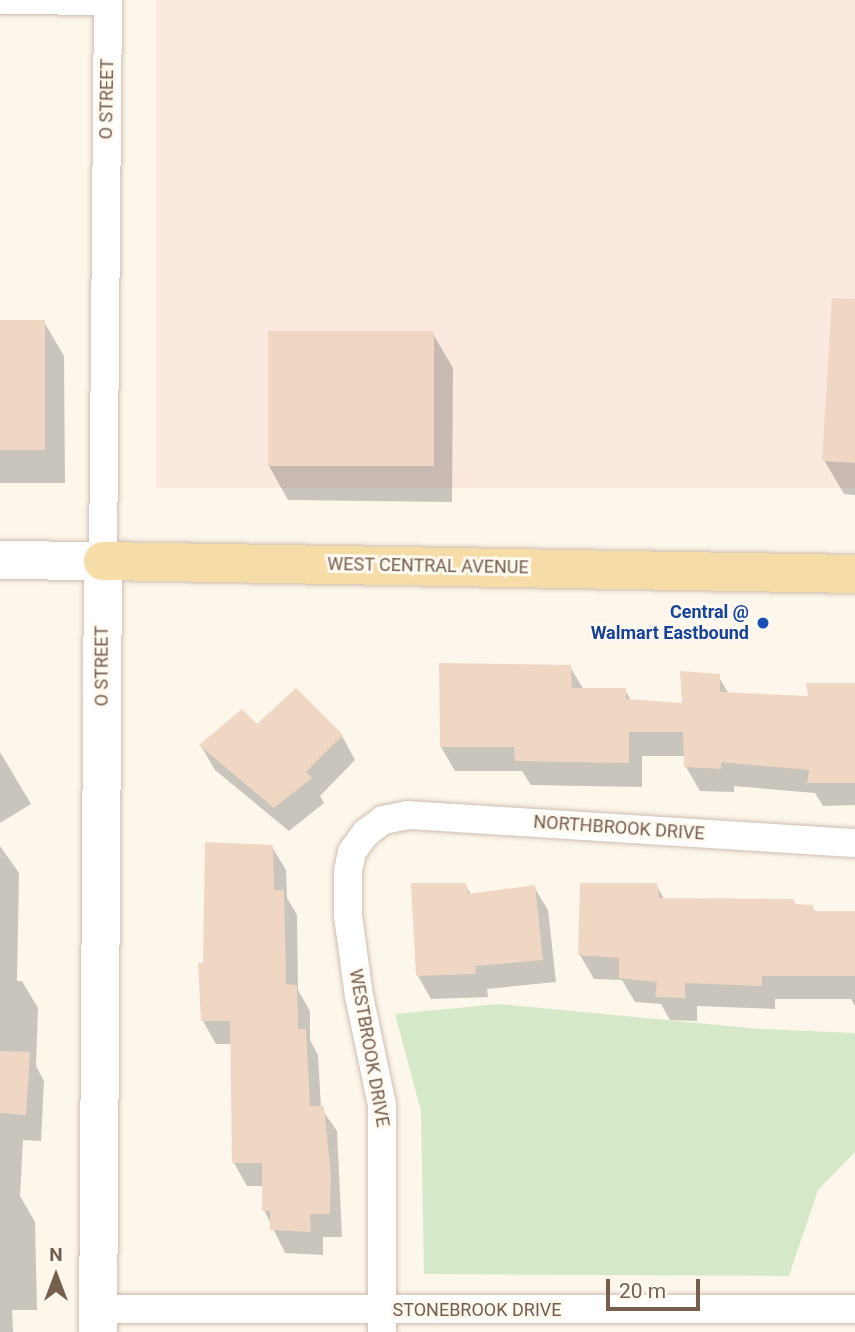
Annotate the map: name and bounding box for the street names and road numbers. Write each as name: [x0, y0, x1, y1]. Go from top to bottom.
street label: O STREET: [95, 58, 119, 140]
street label: WEST CENTRAL AVENUE: [327, 553, 529, 579]
street label: O STREET: [91, 626, 113, 706]
street label: NORTHBROOK DRIVE: [533, 811, 705, 845]
street label: WESTBROOK DRIVE: [344, 967, 394, 1129]
street label: STONEBROOK DRIVE: [393, 1299, 561, 1321]

